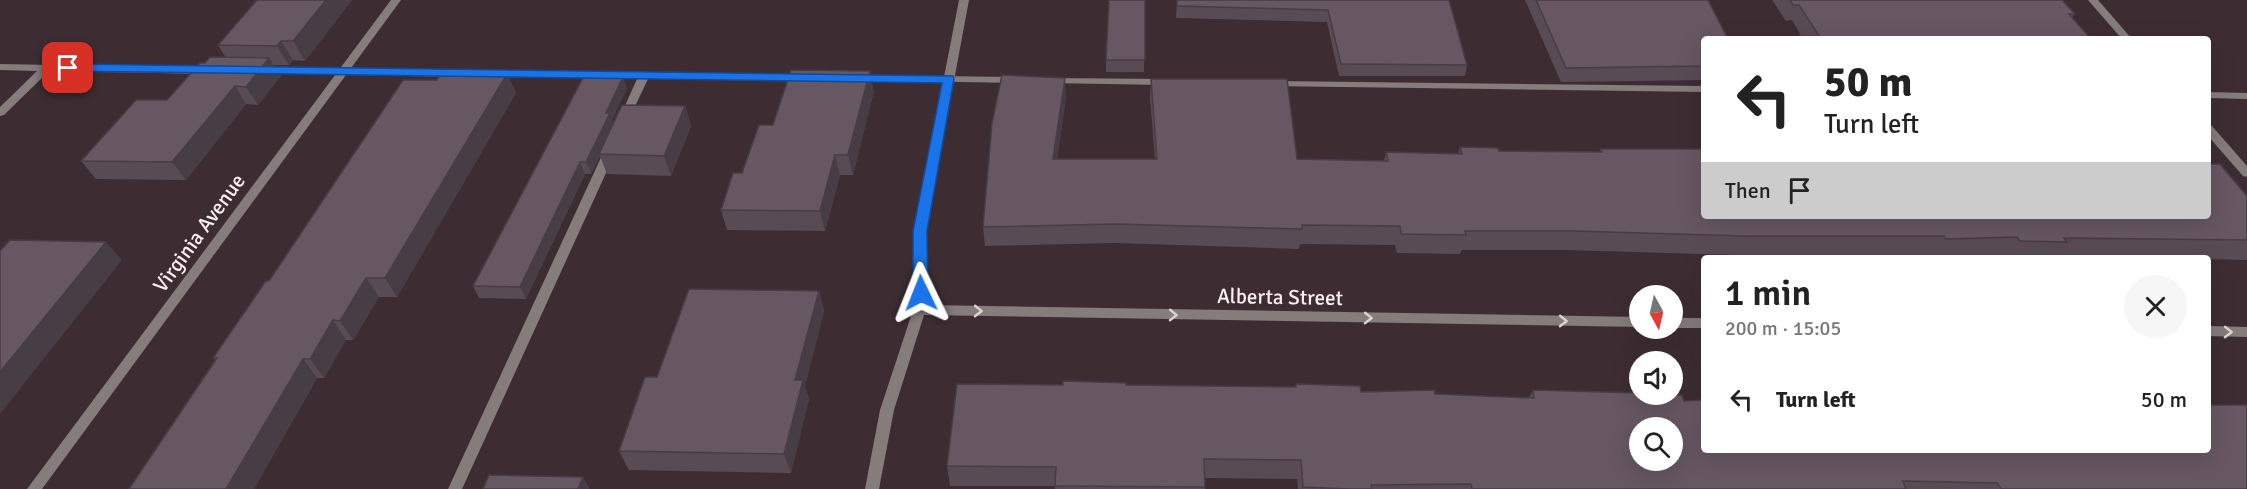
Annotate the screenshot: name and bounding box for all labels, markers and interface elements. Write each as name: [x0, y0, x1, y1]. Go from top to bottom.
pin: [42, 42, 93, 93]
icon: arrive: [51, 51, 84, 84]
text: 50 m: [1824, 57, 1913, 108]
icon: left: [1725, 60, 1803, 138]
text: Turn left: [1824, 108, 1919, 141]
street label: Virginia Avenue: [147, 169, 251, 297]
icon: arrive: [1783, 174, 1816, 207]
text: Then: [1725, 177, 1771, 204]
position arrow: [889, 261, 953, 325]
text: 1 min: [1725, 271, 1811, 316]
button: close: [2124, 275, 2187, 338]
street label: Alberta Street: [1217, 283, 1343, 311]
north arrow: [1629, 285, 1683, 339]
map controls: [1629, 285, 1683, 471]
one-way arrow: [973, 305, 982, 318]
one-way arrow: [1168, 308, 1177, 321]
one-way arrow: [1363, 312, 1372, 324]
one-way arrow: [1558, 315, 1567, 327]
text: 200 m · 15:05: [1725, 316, 1841, 341]
one-way arrow: [2223, 326, 2232, 338]
button: sound: [1629, 351, 1683, 405]
icon: left: [1725, 383, 1758, 416]
text: Turn left: [1776, 386, 1856, 413]
text: 50 m: [2141, 386, 2187, 413]
button: search: [1629, 417, 1683, 471]

